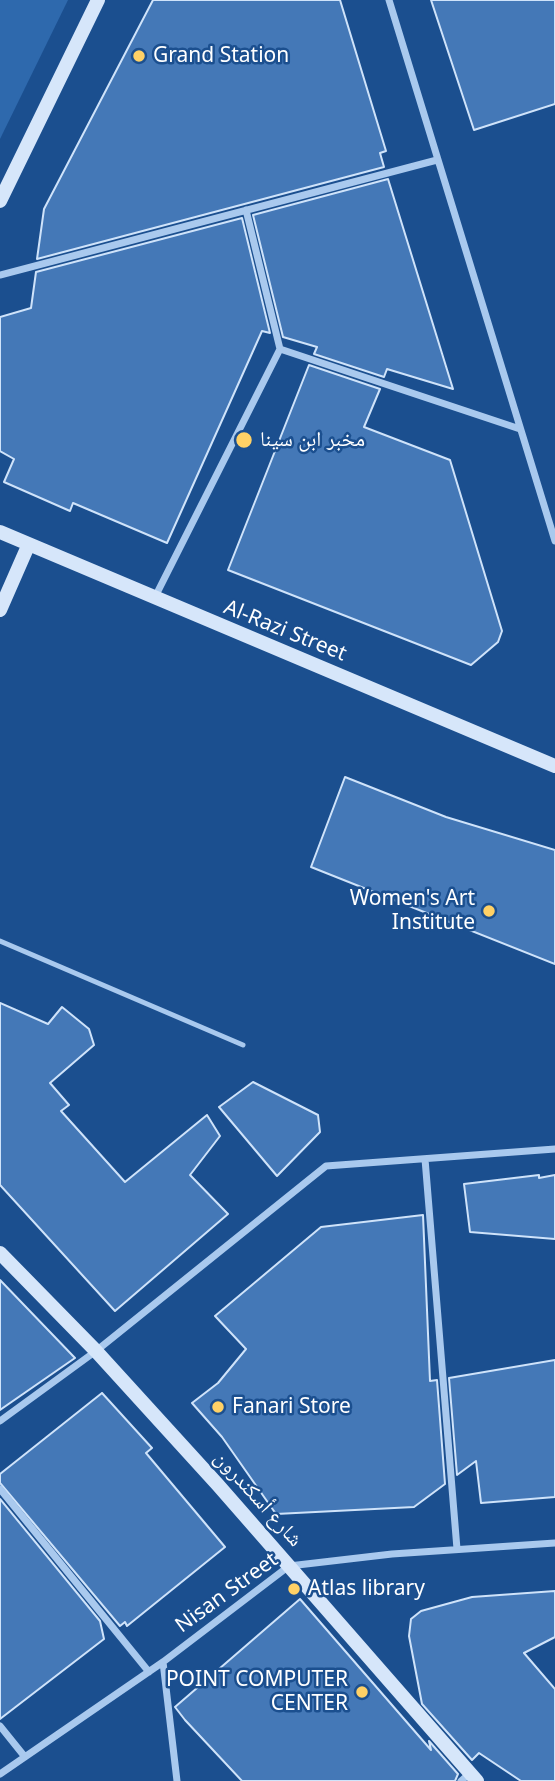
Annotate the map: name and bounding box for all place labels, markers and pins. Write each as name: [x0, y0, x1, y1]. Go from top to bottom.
place label: Grand Station: [153, 43, 289, 69]
marker: Grand Station: [131, 48, 147, 64]
place label: مخبر ابن سينا: [260, 427, 365, 453]
marker: مخبر ابن سينا: [234, 430, 254, 450]
place label: Women's Art Institute: [350, 886, 475, 936]
marker: Women's Art Institute: [481, 903, 497, 919]
place label: Fanari Store: [232, 1394, 351, 1420]
marker: Fanari Store: [210, 1399, 226, 1415]
place label: Atlas library: [308, 1576, 425, 1602]
marker: Atlas library: [286, 1581, 302, 1597]
place label: POINT COMPUTER CENTER: [166, 1667, 348, 1717]
marker: POINT COMPUTER CENTER: [354, 1684, 370, 1700]

